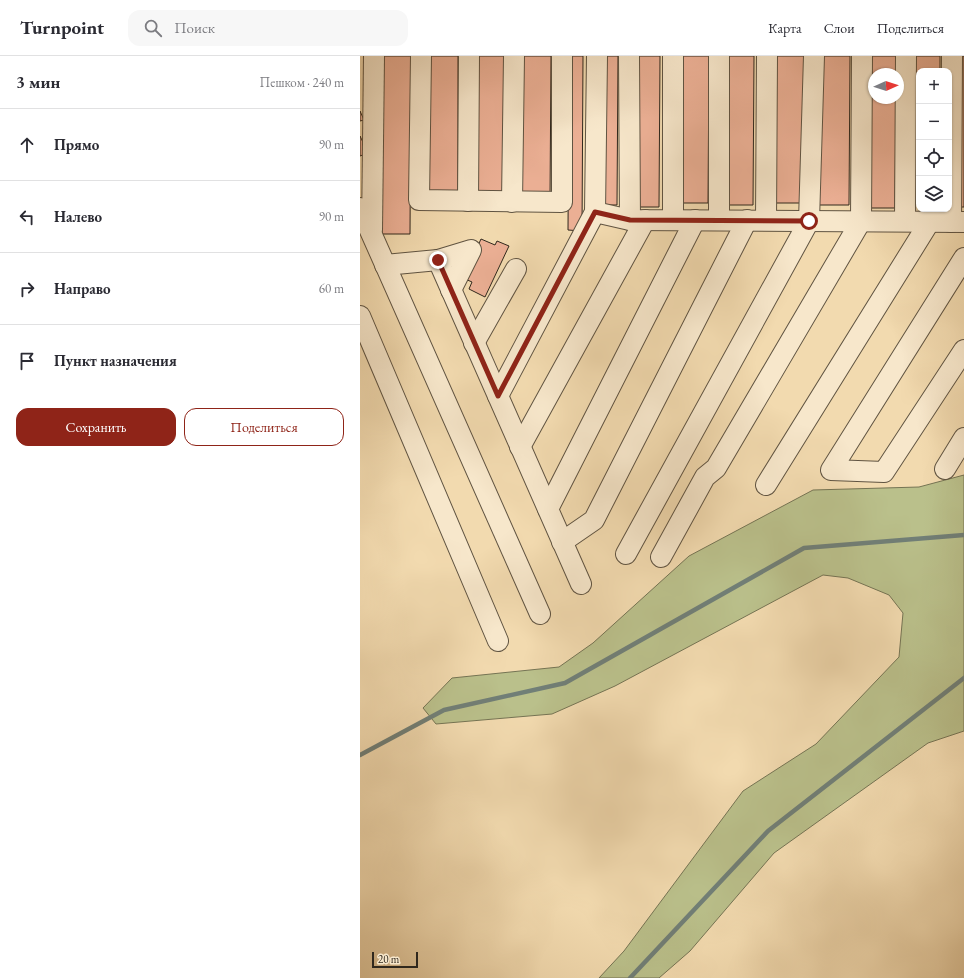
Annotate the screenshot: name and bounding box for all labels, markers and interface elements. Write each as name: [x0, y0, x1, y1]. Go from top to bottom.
search box: [128, 10, 408, 46]
text: Turnpoint: [20, 15, 104, 40]
icon: search: [142, 17, 164, 39]
text: Поиск: [174, 18, 215, 37]
text: Карта: [768, 19, 802, 37]
text: Слои: [824, 19, 855, 37]
text: Поделиться: [877, 19, 944, 37]
north arrow: [868, 68, 904, 104]
map controls: [916, 68, 952, 212]
button: +: [916, 68, 952, 104]
text: 3 мин: [16, 71, 60, 93]
text: Пешком · 240 m: [260, 74, 344, 91]
button: −: [916, 104, 952, 140]
icon: ahead: [16, 134, 38, 156]
text: Прямо: [54, 135, 99, 154]
text: 90 m: [319, 136, 344, 153]
button: locate: [916, 140, 952, 176]
button: layers: [916, 176, 952, 212]
icon: left: [16, 206, 38, 228]
text: Налево: [54, 207, 102, 226]
text: 90 m: [319, 208, 344, 225]
route start: [800, 212, 818, 230]
route end: [429, 251, 447, 269]
icon: right: [16, 278, 38, 300]
text: Направо: [54, 279, 111, 298]
text: 60 m: [319, 280, 344, 297]
icon: arrive: [16, 350, 38, 372]
text: Пункт назначения: [54, 351, 177, 370]
button: Сохранить: [16, 408, 176, 446]
button: Поделиться: [184, 408, 344, 446]
scale bar: [372, 950, 418, 969]
text: 20 m: [378, 952, 399, 966]

